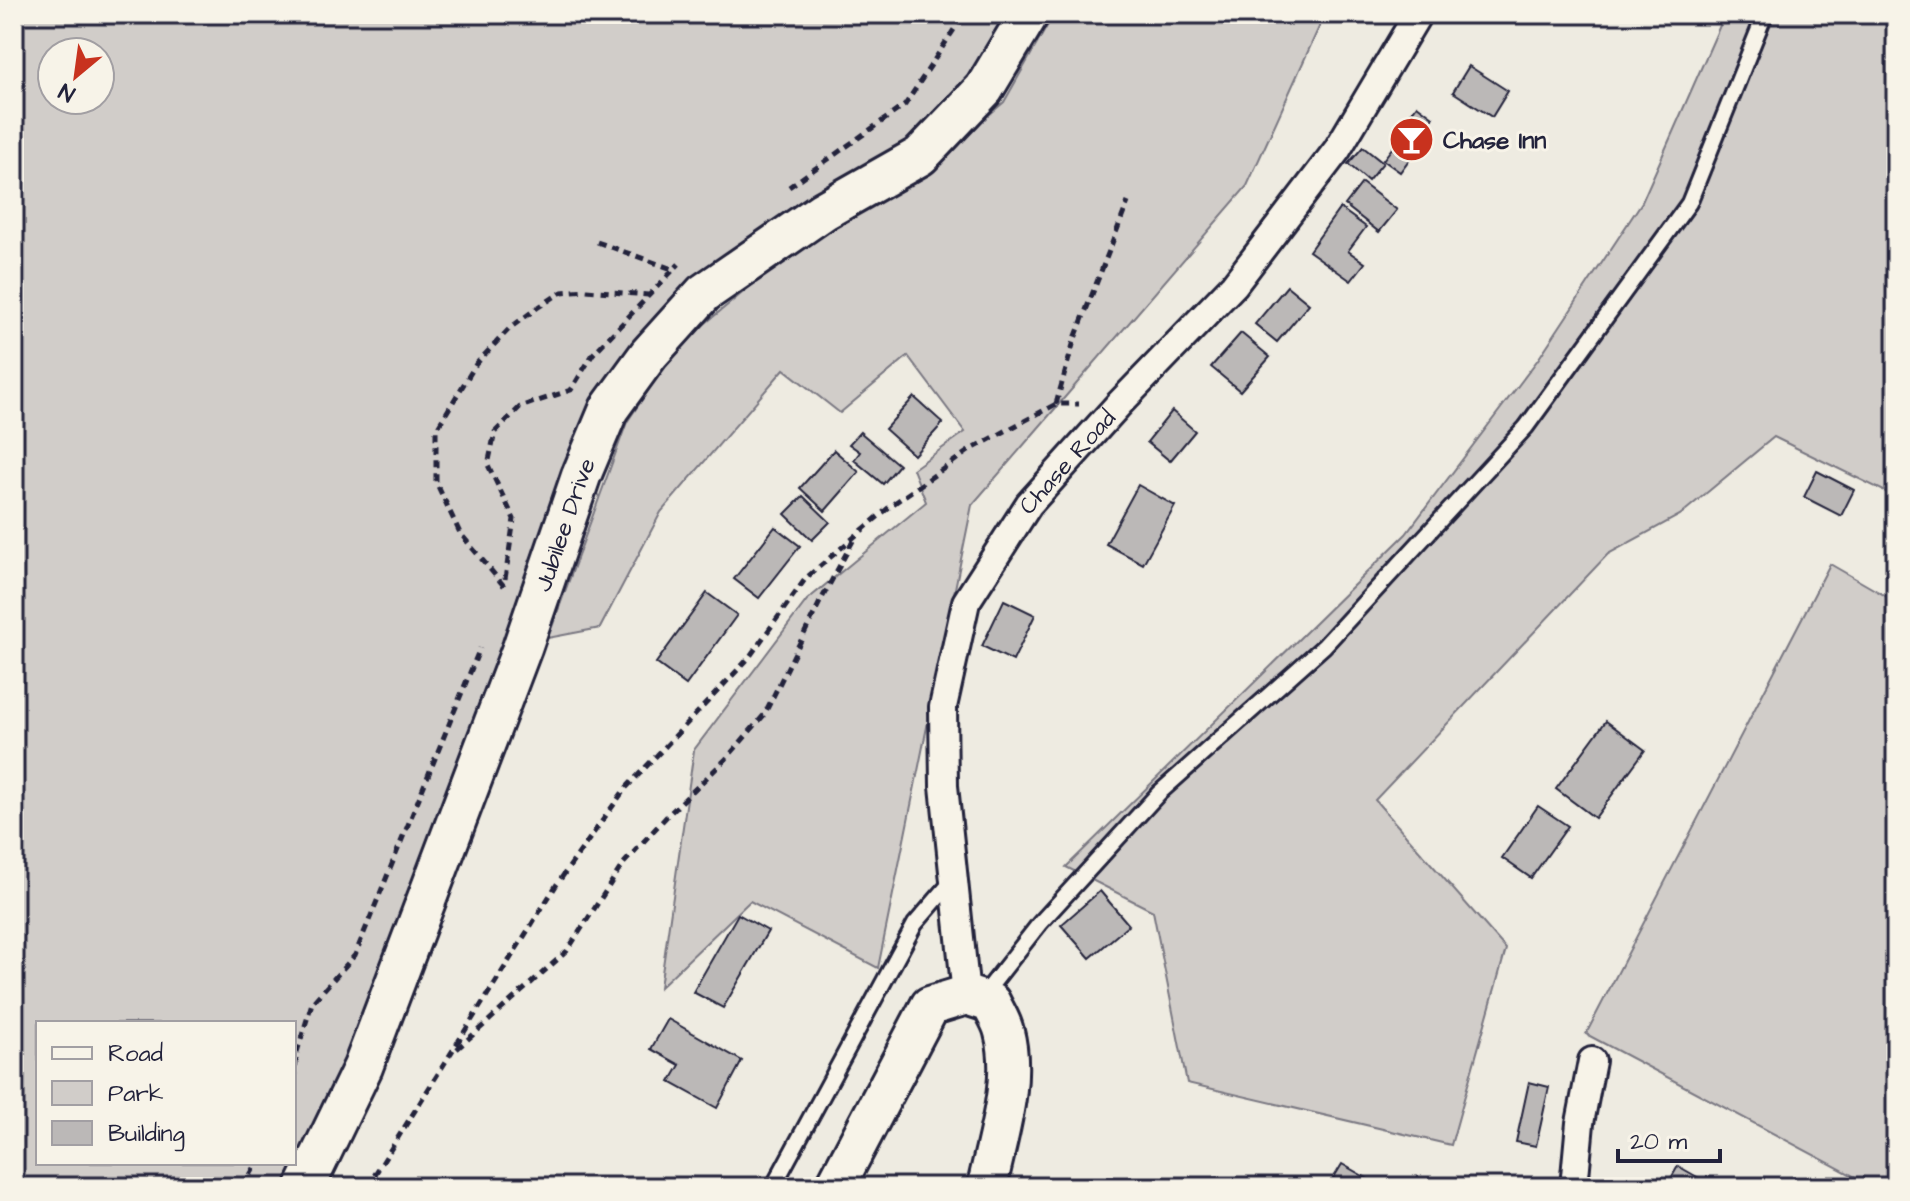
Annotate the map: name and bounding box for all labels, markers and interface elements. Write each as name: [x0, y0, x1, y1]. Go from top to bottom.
north arrow: [36, 36, 116, 116]
text: N: [53, 75, 81, 109]
bar icon: Chase Inn: [1388, 116, 1436, 164]
place label: Chase Inn: [1443, 124, 1546, 158]
street label: Chase Road: [1011, 402, 1124, 521]
street label: Jubilee Drive: [527, 453, 605, 596]
legend: [36, 1021, 296, 1165]
text: Road: [108, 1037, 163, 1071]
text: Park: [108, 1077, 164, 1111]
scale bar: [1618, 1113, 1720, 1163]
text: Building: [108, 1117, 185, 1152]
text: 20 m: [1630, 1125, 1687, 1159]

